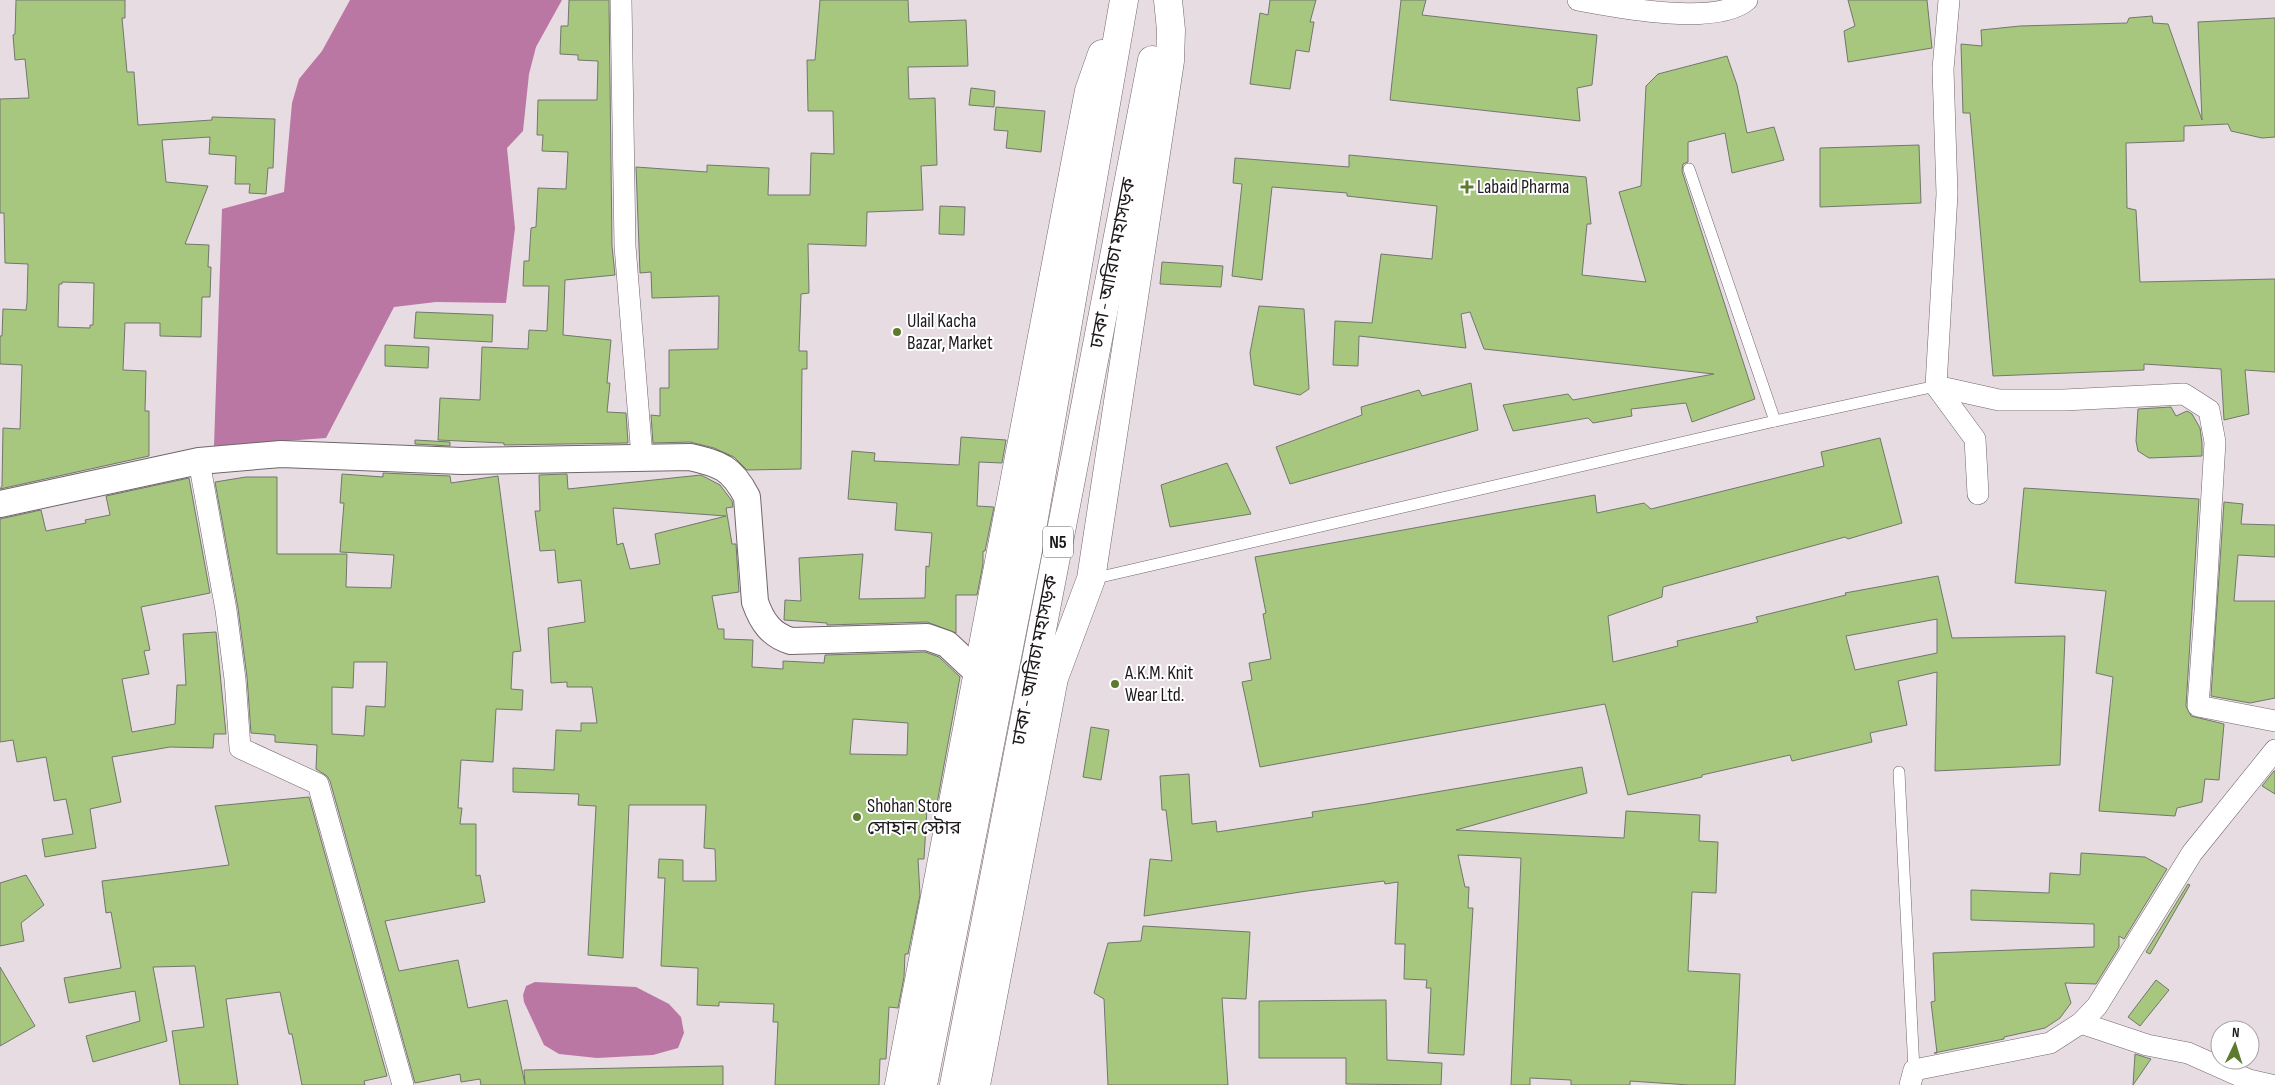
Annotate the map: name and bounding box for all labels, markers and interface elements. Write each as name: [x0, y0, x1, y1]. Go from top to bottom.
street label: ঢাকা - আরিচা মহাসড়ক: [1084, 175, 1141, 351]
place label: Labaid Pharma: [1477, 176, 1569, 199]
marker: Labaid Pharma: [1461, 181, 1473, 193]
place label: Ulail Kacha Bazar, Market: [907, 310, 993, 355]
marker: Ulail Kacha Bazar, Market: [891, 326, 903, 338]
road number: N5: [1043, 526, 1073, 558]
street label: ঢাকা - আরিচা মহাসড়ক: [1006, 572, 1063, 748]
place label: A.K.M. Knit Wear Ltd.: [1124, 662, 1193, 707]
marker: A.K.M. Knit Wear Ltd.: [1109, 678, 1121, 690]
place label: Shohan Store সোহান স্টোর: [867, 795, 961, 840]
marker: Shohan Store সোহান স্টোর: [851, 811, 863, 823]
north arrow: [2210, 1020, 2260, 1070]
text: N: [2232, 1024, 2240, 1041]

